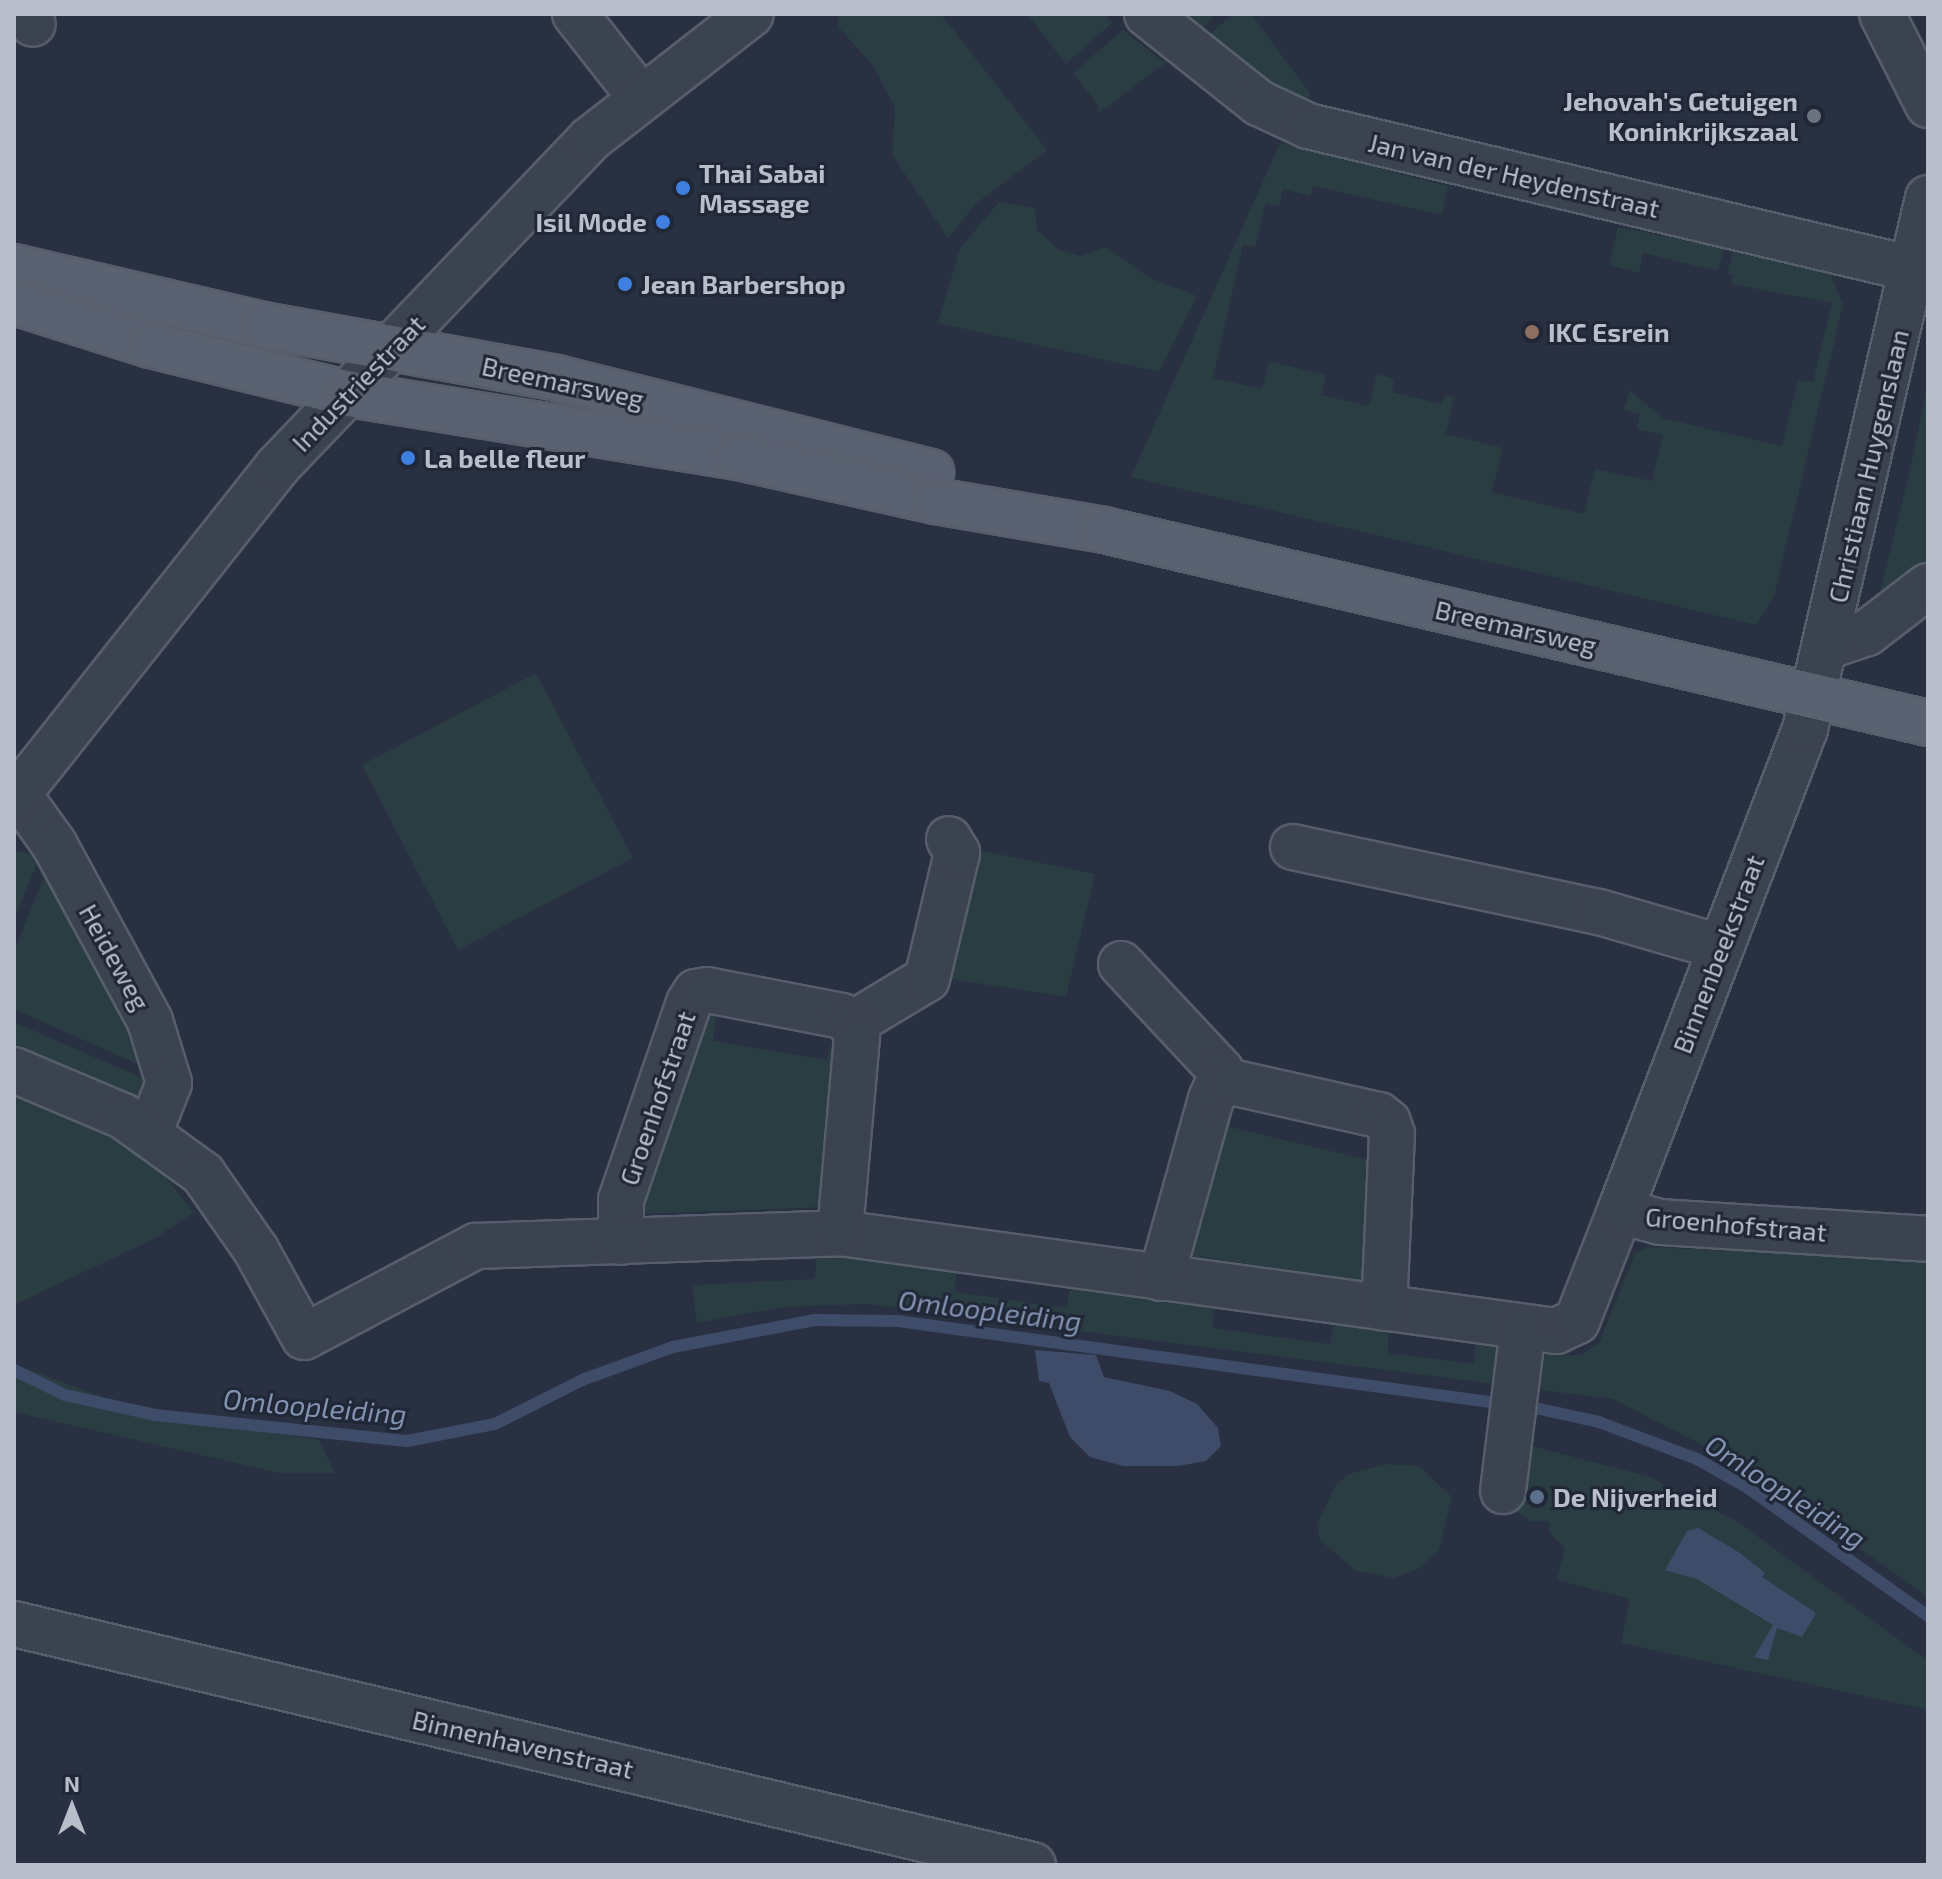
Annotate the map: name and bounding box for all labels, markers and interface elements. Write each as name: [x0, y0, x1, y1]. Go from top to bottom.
place label: Jehovah's Getuigen Koninkrijkszaal: [1563, 85, 1798, 146]
marker: Jehovah's Getuigen Koninkrijkszaal: [1805, 107, 1823, 125]
street label: Jan van der Heydenstraat: [1365, 126, 1663, 224]
place label: Thai Sabai Massage: [699, 157, 825, 218]
marker: Thai Sabai Massage: [674, 179, 692, 197]
place label: Isil Mode: [535, 206, 647, 238]
marker: Isil Mode: [654, 213, 672, 231]
place label: Jean Barbershop: [641, 268, 846, 300]
marker: Jean Barbershop: [616, 275, 634, 293]
street label: Industriestraat: [285, 308, 431, 458]
place label: IKC Esrein: [1548, 316, 1670, 348]
marker: IKC Esrein: [1523, 323, 1541, 341]
street label: Christiaan Huygenslaan: [1821, 326, 1915, 606]
street label: Breemarsweg: [479, 350, 647, 414]
place label: La belle fleur: [424, 442, 586, 474]
marker: La belle fleur: [399, 449, 417, 467]
street label: Breemarsweg: [1432, 593, 1600, 661]
street label: Binnenbeekstraat: [1666, 850, 1770, 1058]
street label: Heideweg: [73, 899, 157, 1015]
street label: Groenhofstraat: [613, 1007, 701, 1189]
street label: Groenhofstraat: [1644, 1201, 1828, 1247]
water label: Omloopleiding: [897, 1282, 1083, 1338]
water label: Omloopleiding: [222, 1381, 408, 1431]
water label: Omloopleiding: [1700, 1427, 1872, 1555]
place label: De Nijverheid: [1553, 1481, 1717, 1513]
marker: De Nijverheid: [1528, 1488, 1546, 1506]
street label: Binnenhavenstraat: [409, 1703, 637, 1785]
north arrow: [32, 1767, 112, 1847]
text: N: [64, 1770, 80, 1796]

